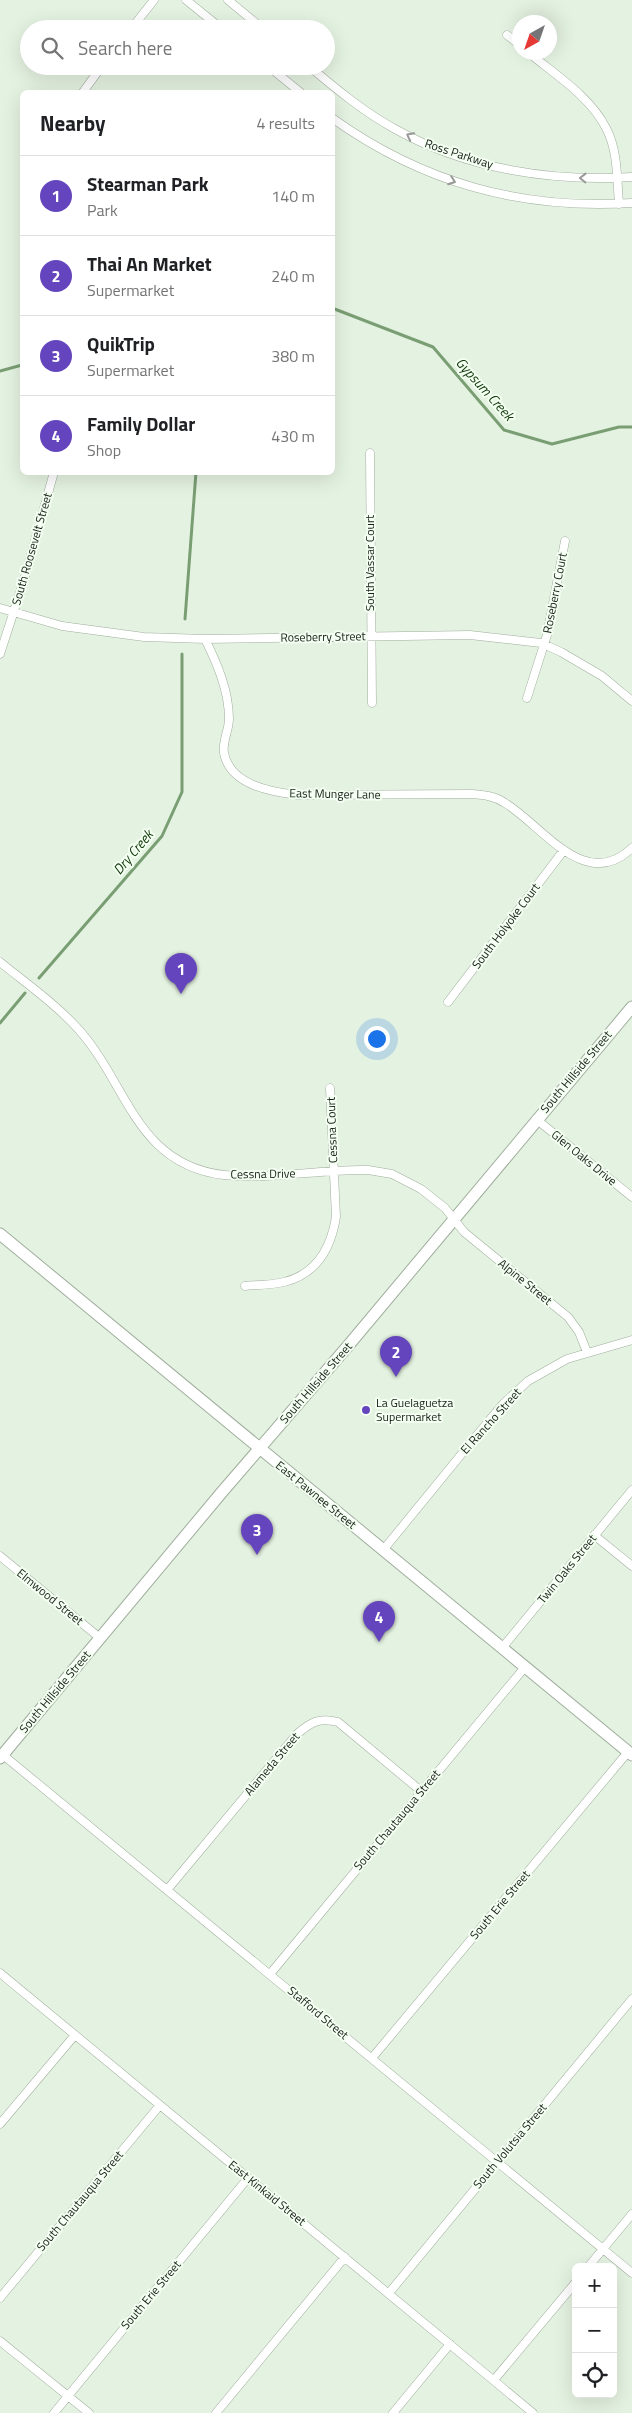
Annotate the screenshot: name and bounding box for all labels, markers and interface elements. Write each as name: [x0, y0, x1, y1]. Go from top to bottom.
north arrow: [512, 15, 557, 60]
search box: [20, 20, 335, 75]
text: Search here: [78, 33, 172, 62]
icon: search: [38, 34, 66, 62]
text: Nearby: [40, 107, 105, 139]
text: 4 results: [256, 111, 315, 135]
one-way arrow: [406, 132, 415, 142]
street label: Ross Parkway: [422, 133, 496, 174]
text: Stearman Park: [87, 169, 209, 198]
one-way arrow: [579, 173, 587, 184]
one-way arrow: [448, 175, 456, 185]
text: 1: [52, 184, 60, 208]
text: 140 m: [271, 184, 315, 208]
text: Park: [87, 198, 118, 222]
text: Thai An Market: [87, 249, 212, 278]
text: 2: [52, 264, 60, 288]
text: 240 m: [271, 264, 315, 288]
text: Supermarket: [87, 278, 174, 302]
text: QuikTrip: [87, 329, 155, 358]
text: 3: [52, 344, 60, 368]
text: 380 m: [271, 344, 315, 368]
water label: Gypsum Creek: [451, 352, 521, 426]
text: Supermarket: [87, 358, 174, 382]
text: Family Dollar: [87, 409, 195, 438]
text: 4: [52, 424, 60, 448]
text: 430 m: [271, 424, 315, 448]
text: Shop: [87, 438, 121, 462]
street label: South Roosevelt Street: [6, 490, 57, 607]
street label: South Vassar Court: [360, 514, 379, 611]
street label: Roseberry Court: [537, 550, 572, 635]
street label: Roseberry Street: [280, 626, 367, 647]
street label: East Munger Lane: [289, 783, 381, 804]
water label: Dry Creek: [108, 823, 159, 879]
street label: South Holyoke Court: [467, 878, 545, 973]
pin: 1: [165, 953, 197, 994]
your location: [364, 1026, 390, 1052]
street label: South Hillside Street: [535, 1026, 616, 1117]
street label: Cessna Court: [321, 1096, 342, 1163]
street label: Glen Oaks Drive: [547, 1125, 621, 1190]
street label: Cessna Drive: [230, 1163, 296, 1184]
street label: Alpine Street: [494, 1254, 557, 1310]
pin: 2: [380, 1336, 412, 1377]
street label: South Hillside Street: [275, 1337, 357, 1428]
street label: El Rancho Street: [456, 1383, 526, 1458]
place label: La Guelaguetza Supermarket: [376, 1393, 453, 1426]
marker: La Guelaguetza Supermarket: [360, 1404, 372, 1416]
street label: East Pawnee Street: [272, 1456, 362, 1534]
pin: 3: [241, 1514, 273, 1555]
street label: Twin Oaks Street: [532, 1529, 601, 1608]
street label: Elmwood Street: [13, 1564, 88, 1630]
pin: 4: [363, 1601, 395, 1642]
street label: South Hillside Street: [14, 1646, 95, 1737]
street label: Alameda Street: [239, 1727, 304, 1800]
street label: South Chautauqua Street: [349, 1764, 445, 1874]
street label: South Erie Street: [465, 1865, 535, 1944]
street label: Stafford Street: [284, 1981, 354, 2044]
street label: South Volutsia Street: [468, 2098, 552, 2193]
street label: South Chautauqua Street: [32, 2145, 128, 2255]
street label: East Kinkaid Street: [224, 2155, 311, 2230]
street label: South Erie Street: [116, 2255, 186, 2334]
map controls: [572, 2263, 617, 2398]
button: +: [572, 2263, 617, 2308]
button: −: [572, 2308, 617, 2353]
button: locate: [572, 2353, 617, 2398]

